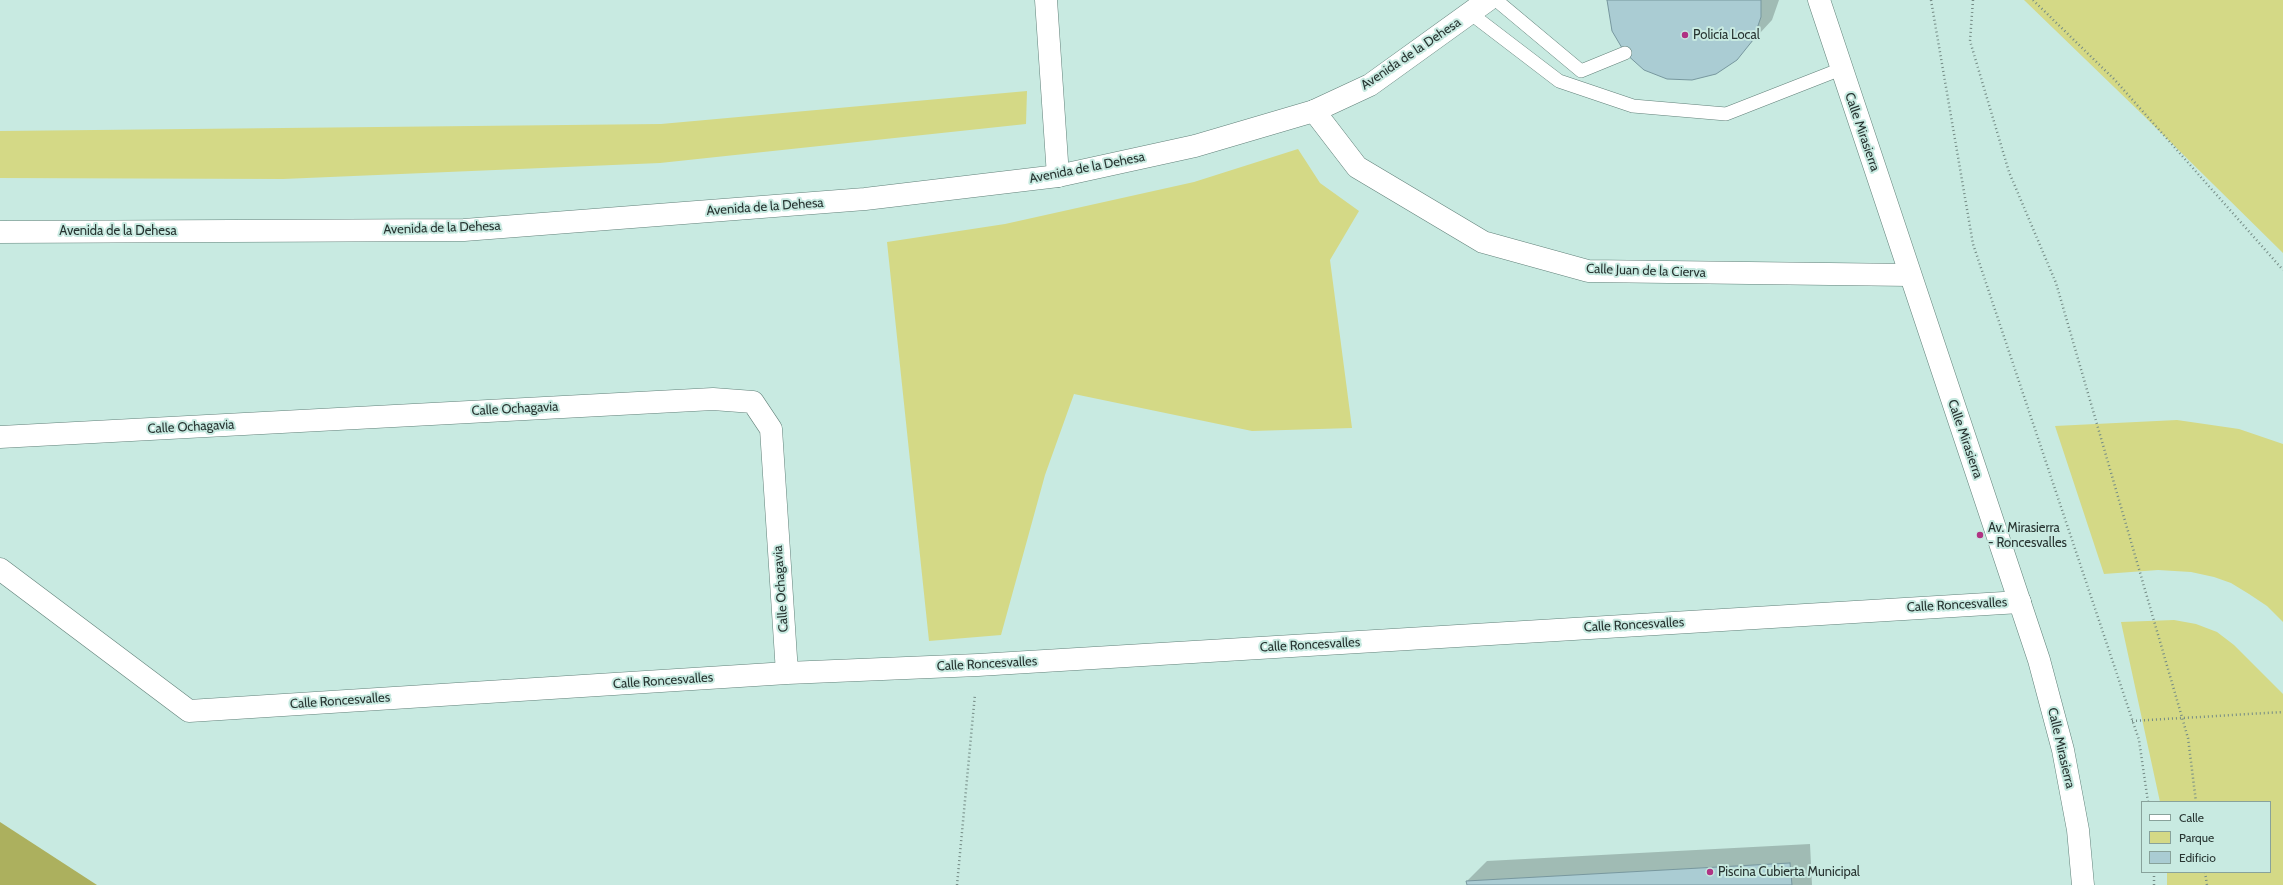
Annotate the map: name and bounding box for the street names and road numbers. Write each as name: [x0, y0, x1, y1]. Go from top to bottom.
street label: Avenida de la Dehesa: [1358, 15, 1464, 93]
street label: Calle Mirasierra: [1841, 90, 1883, 174]
street label: Avenida de la Dehesa: [1028, 149, 1146, 187]
street label: Avenida de la Dehesa: [706, 195, 824, 219]
street label: Avenida de la Dehesa: [383, 218, 501, 238]
street label: Avenida de la Dehesa: [59, 223, 177, 239]
street label: Calle Juan de la Cierva: [1586, 261, 1706, 281]
street label: Calle Mirasierra: [1944, 397, 1986, 481]
street label: Calle Ochagavia: [471, 399, 559, 419]
street label: Calle Ochagavia: [147, 417, 235, 437]
street label: Calle Ochagavia: [770, 545, 792, 633]
street label: Calle Roncesvalles: [1906, 595, 2008, 615]
street label: Calle Roncesvalles: [1583, 615, 1685, 635]
street label: Calle Roncesvalles: [1259, 635, 1361, 655]
street label: Calle Roncesvalles: [936, 654, 1038, 674]
street label: Calle Roncesvalles: [612, 670, 714, 692]
street label: Calle Roncesvalles: [289, 690, 391, 712]
street label: Calle Mirasierra: [2044, 706, 2078, 790]

